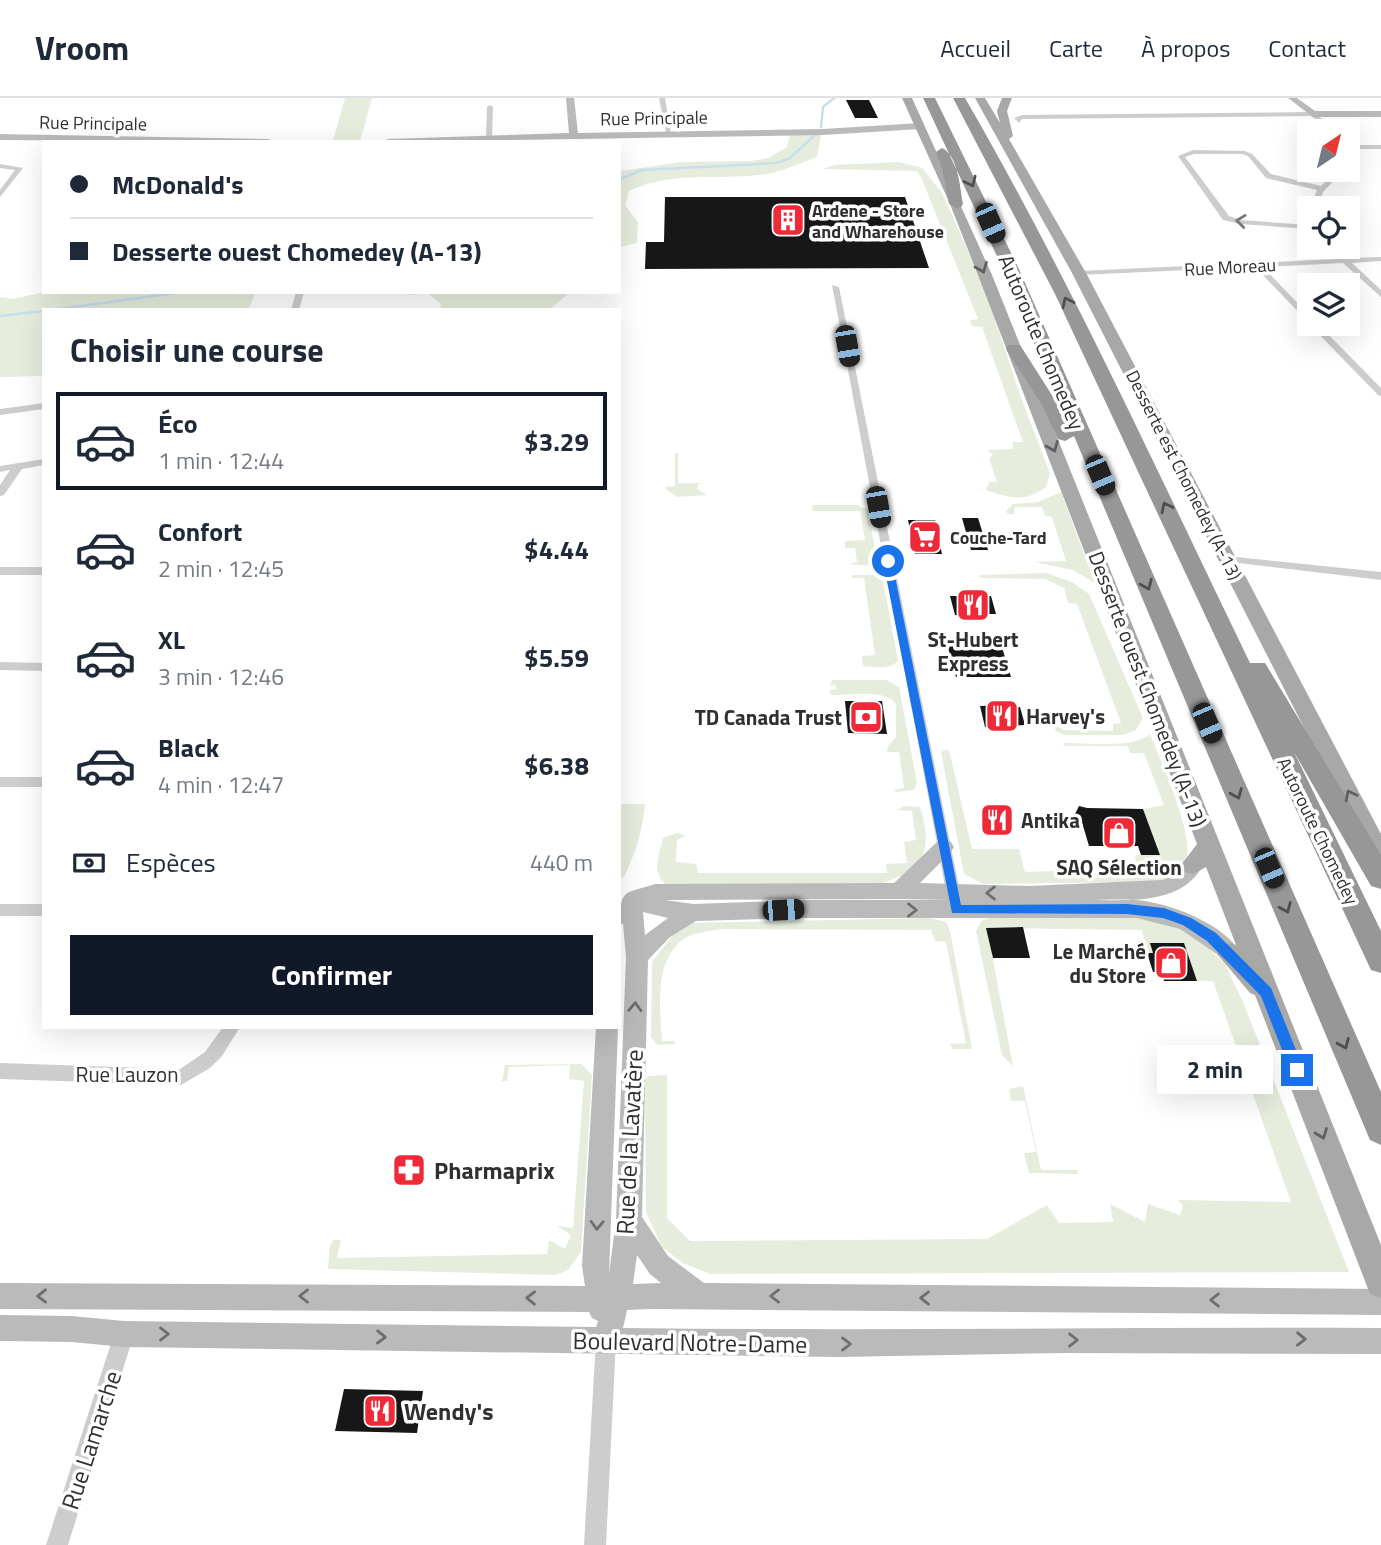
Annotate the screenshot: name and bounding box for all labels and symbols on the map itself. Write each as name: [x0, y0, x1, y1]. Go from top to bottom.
street label: Rue Principale: [600, 104, 708, 132]
street label: Rue Principale: [39, 109, 147, 137]
north arrow: [1297, 119, 1360, 182]
one-way arrow: [963, 175, 977, 187]
place label: Ardene - Store and Wharehouse: [812, 197, 944, 245]
car: [972, 200, 1009, 246]
building icon: Ardene - Store and Wharehouse: [769, 201, 807, 239]
one-way arrow: [1235, 214, 1247, 229]
street label: Autoroute Chomedey: [991, 249, 1093, 435]
street label: Rue Moreau: [1183, 251, 1277, 283]
one-way arrow: [973, 261, 987, 273]
one-way arrow: [1061, 297, 1075, 309]
car: [834, 323, 861, 369]
street label: Desserte est Chomedey (A-13): [1119, 365, 1249, 585]
one-way arrow: [1045, 440, 1059, 452]
car: [1083, 452, 1118, 498]
car: [865, 484, 892, 530]
one-way arrow: [1160, 502, 1174, 514]
supermarket icon: Couche-Tard: [906, 518, 944, 556]
place label: Couche-Tard: [950, 524, 1047, 551]
route start: [872, 545, 904, 577]
street label: Desserte ouest Chomedey (A-13): [1081, 546, 1215, 832]
one-way arrow: [1139, 578, 1153, 590]
restaurant icon: St-Hubert Express: [954, 586, 992, 624]
place label: St-Hubert Express: [928, 623, 1019, 679]
restaurant icon: Harvey's: [983, 697, 1021, 735]
bank icon: TD Canada Trust: [847, 698, 885, 736]
place label: Harvey's: [1026, 700, 1105, 732]
car: [1190, 700, 1225, 746]
place label: TD Canada Trust: [695, 701, 842, 733]
street label: Autoroute Chomedey: [1271, 753, 1366, 909]
one-way arrow: [1229, 787, 1243, 799]
one-way arrow: [1344, 790, 1358, 802]
restaurant icon: Antika: [978, 801, 1016, 839]
place label: Antika: [1021, 804, 1080, 836]
shop icon: SAQ Sélection: [1100, 814, 1138, 852]
car: [1252, 845, 1287, 891]
place label: SAQ Sélection: [1056, 851, 1182, 883]
one-way arrow: [985, 886, 996, 901]
car: [762, 898, 805, 922]
one-way arrow: [1278, 900, 1292, 913]
one-way arrow: [906, 902, 917, 917]
place label: Le Marché du Store: [1053, 935, 1146, 991]
shop icon: Le Marché du Store: [1152, 944, 1190, 982]
one-way arrow: [628, 1001, 643, 1012]
one-way arrow: [1336, 1037, 1350, 1049]
callout: 2 min: [1157, 1046, 1272, 1094]
street label: Rue de la Lavatère: [606, 1049, 652, 1235]
route end: [1281, 1054, 1313, 1086]
street label: Rue Lauzon: [76, 1058, 178, 1090]
one-way arrow: [1314, 1127, 1328, 1139]
pharmacy icon: Pharmaprix: [390, 1151, 428, 1189]
place label: Pharmaprix: [434, 1152, 555, 1188]
one-way arrow: [590, 1220, 605, 1231]
one-way arrow: [36, 1288, 46, 1304]
one-way arrow: [298, 1288, 309, 1304]
one-way arrow: [769, 1288, 779, 1304]
one-way arrow: [919, 1290, 930, 1306]
one-way arrow: [526, 1291, 537, 1306]
one-way arrow: [1209, 1292, 1220, 1308]
street label: Boulevard Notre-Dame: [572, 1322, 808, 1362]
one-way arrow: [160, 1326, 170, 1342]
one-way arrow: [375, 1329, 386, 1344]
one-way arrow: [1296, 1331, 1306, 1347]
one-way arrow: [1068, 1332, 1079, 1347]
one-way arrow: [841, 1336, 851, 1352]
street label: Rue Lamarche: [52, 1366, 130, 1514]
restaurant icon: Wendy's: [361, 1392, 399, 1430]
place label: Wendy's: [404, 1393, 494, 1429]

